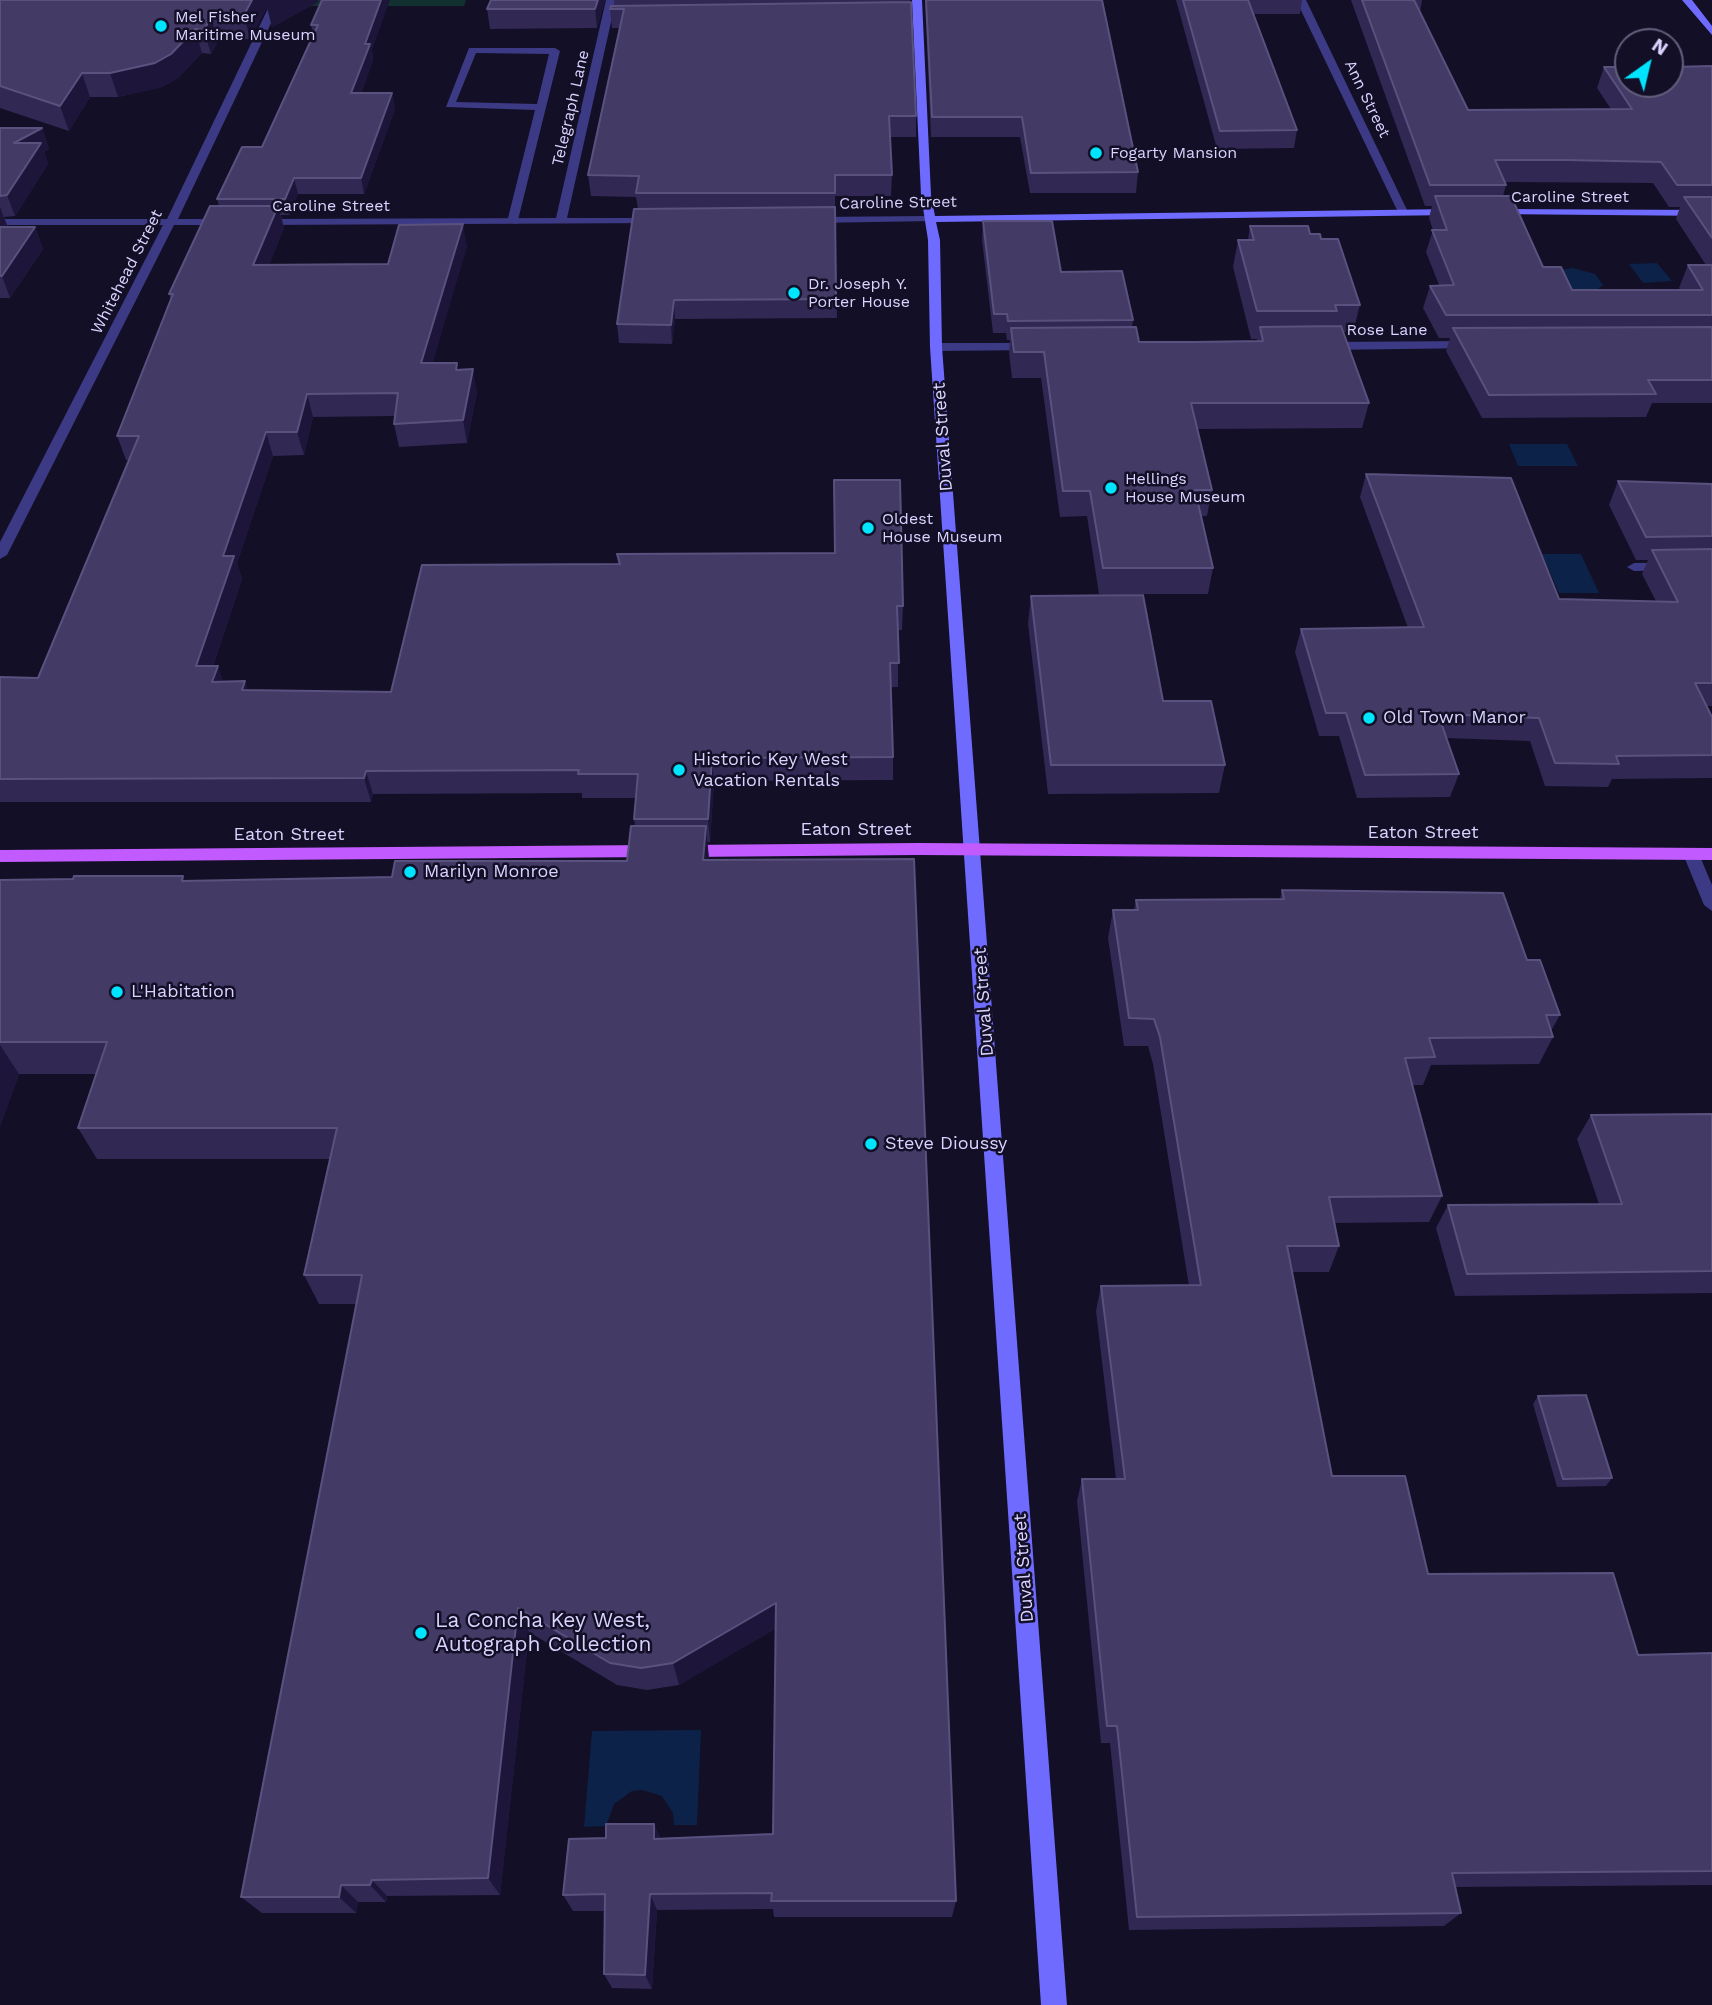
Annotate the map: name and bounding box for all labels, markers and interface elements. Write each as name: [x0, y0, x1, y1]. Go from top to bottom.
place label: Mel Fisher Maritime Museum: [175, 7, 315, 45]
marker: Mel Fisher Maritime Museum: [153, 18, 169, 34]
north arrow: [1614, 28, 1684, 98]
text: N: [1648, 33, 1672, 60]
street label: Telegraph Lane: [548, 48, 594, 168]
street label: Ann Street: [1340, 57, 1394, 141]
place label: Fogarty Mansion: [1110, 143, 1237, 163]
marker: Fogarty Mansion: [1088, 145, 1104, 161]
street label: Caroline Street: [1511, 187, 1629, 207]
street label: Caroline Street: [839, 192, 957, 214]
street label: Caroline Street: [272, 196, 390, 216]
street label: Whitehead Street: [87, 206, 167, 338]
place label: Dr. Joseph Y. Porter House: [808, 274, 910, 312]
marker: Dr. Joseph Y. Porter House: [786, 285, 802, 301]
street label: Rose Lane: [1347, 320, 1427, 340]
street label: Duval Street: [928, 382, 958, 492]
place label: Hellings House Museum: [1125, 469, 1245, 507]
marker: Hellings House Museum: [1103, 480, 1119, 496]
place label: Oldest House Museum: [882, 509, 1002, 547]
marker: Oldest House Museum: [860, 520, 876, 536]
place label: Old Town Manor: [1383, 707, 1526, 729]
marker: Old Town Manor: [1361, 710, 1377, 726]
place label: Historic Key West Vacation Rentals: [693, 749, 848, 792]
marker: Historic Key West Vacation Rentals: [671, 762, 687, 778]
street label: Eaton Street: [800, 819, 912, 841]
street label: Eaton Street: [1367, 822, 1479, 844]
street label: Eaton Street: [233, 824, 345, 846]
place label: Marilyn Monroe: [424, 861, 559, 883]
marker: Marilyn Monroe: [402, 864, 418, 880]
street label: Duval Street: [969, 947, 999, 1057]
place label: L'Habitation: [131, 981, 235, 1003]
marker: L'Habitation: [109, 984, 125, 1000]
place label: Steve Dioussy: [885, 1133, 1007, 1155]
marker: Steve Dioussy: [863, 1136, 879, 1152]
street label: Duval Street: [1009, 1513, 1039, 1623]
place label: La Concha Key West, Autograph Collection: [435, 1608, 651, 1658]
marker: La Concha Key West, Autograph Collection: [413, 1625, 429, 1641]

